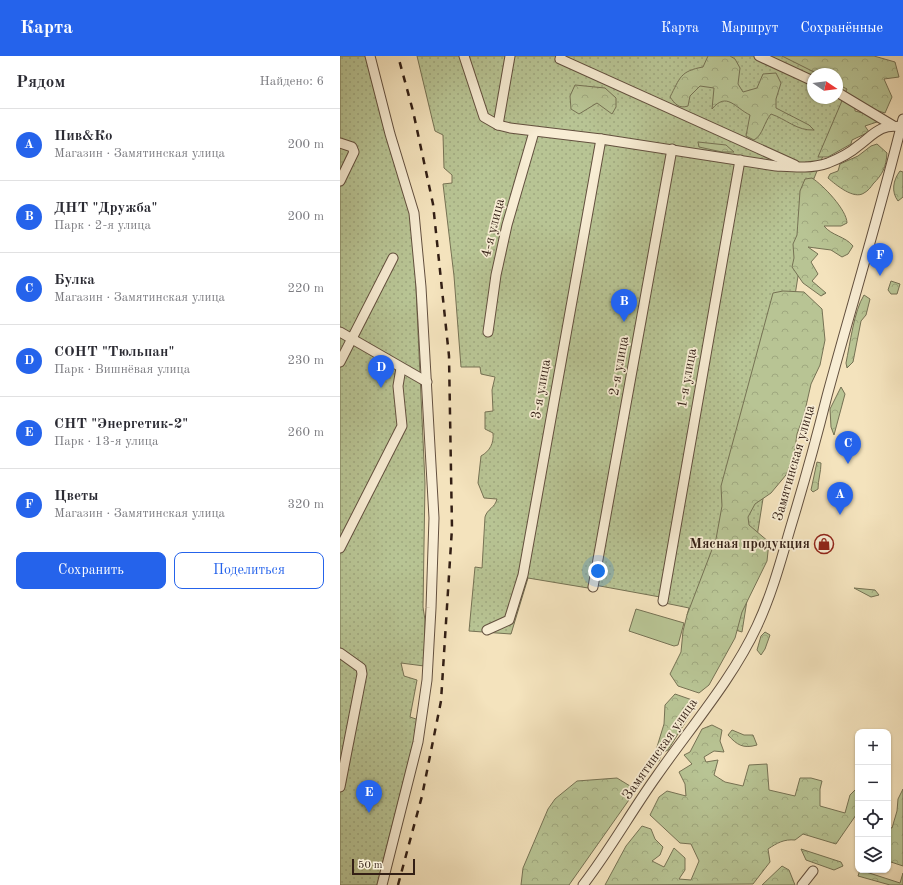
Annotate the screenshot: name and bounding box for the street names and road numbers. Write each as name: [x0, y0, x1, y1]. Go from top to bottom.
street label: 4-я улица: [479, 197, 507, 259]
street label: 2-я улица: [607, 335, 631, 397]
street label: 1-я улица: [675, 347, 699, 409]
street label: 3-я улица: [529, 358, 553, 420]
street label: Замятинская улица: [771, 403, 817, 523]
street label: Замятинская улица: [620, 696, 700, 802]

